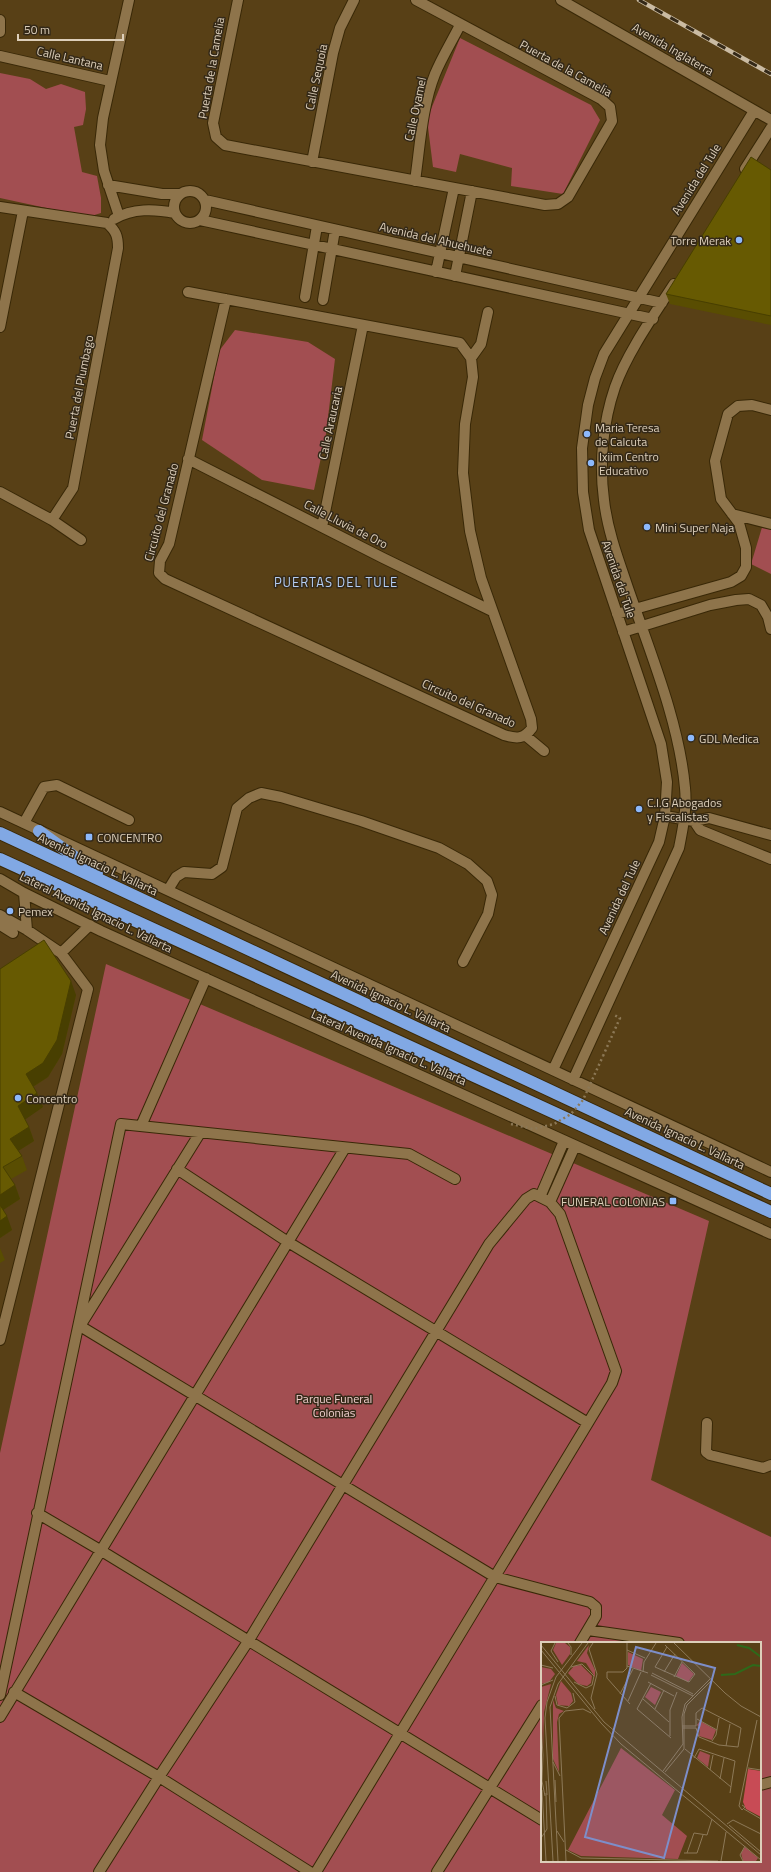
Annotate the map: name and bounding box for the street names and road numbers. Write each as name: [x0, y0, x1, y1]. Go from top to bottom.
street label: Puerta de la Camelia: [193, 16, 229, 120]
street label: Avenida Inglaterra: [629, 18, 717, 80]
street label: Puerta de la Camelia: [516, 35, 616, 101]
street label: Calle Lantana: [35, 41, 105, 75]
street label: Calle Sequoia: [300, 42, 332, 112]
street label: Calle Oyamel: [399, 75, 431, 143]
street label: Avenida del Tule: [666, 140, 726, 218]
street label: Avenida del Ahuehuete: [377, 217, 495, 261]
street label: Puerta del Plumbago: [60, 333, 98, 441]
street label: Calle Araucaria: [313, 385, 347, 461]
street label: Circuito del Granado: [139, 461, 183, 563]
street label: Calle Lluvia de Oro: [301, 495, 391, 553]
street label: Avenida del Tule: [597, 538, 641, 620]
street label: Circuito del Granado: [419, 674, 519, 732]
street label: Avenida Ignacio L. Vallarta: [35, 828, 161, 900]
street label: Avenida del Tule: [593, 856, 645, 938]
street label: Lateral Avenida Ignacio L. Vallarta: [16, 867, 176, 957]
street label: Avenida Ignacio L. Vallarta: [328, 965, 454, 1037]
street label: Lateral Avenida Ignacio L. Vallarta: [308, 1004, 470, 1090]
street label: Avenida Ignacio L. Vallarta: [622, 1102, 748, 1174]

